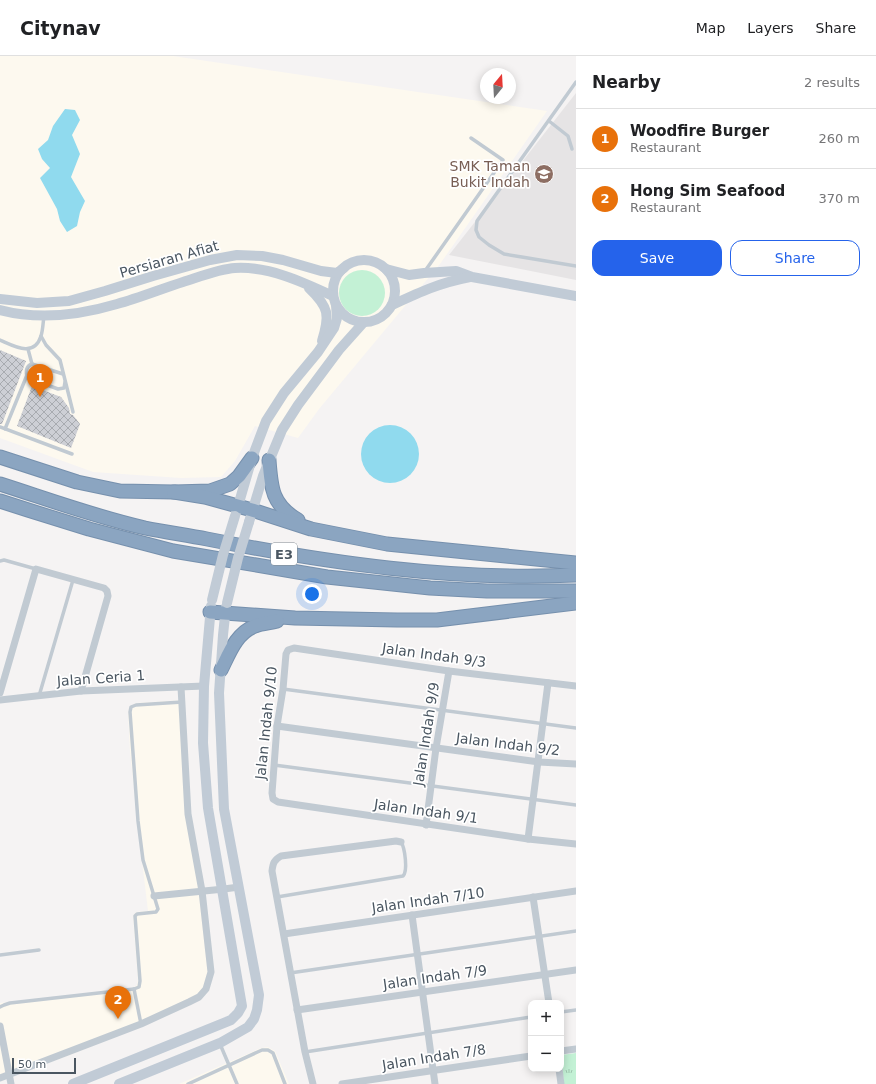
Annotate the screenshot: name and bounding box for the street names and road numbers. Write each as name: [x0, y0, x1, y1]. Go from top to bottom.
street label: Persiaran Afiat: [118, 237, 221, 281]
road number: E3: [271, 543, 297, 565]
street label: Jalan Indah 9/3: [380, 640, 487, 670]
street label: Jalan Indah 9/10: [252, 666, 280, 781]
street label: Jalan Ceria 1: [55, 667, 146, 689]
street label: Jalan Indah 9/9: [410, 681, 442, 788]
street label: Jalan Indah 9/2: [454, 730, 561, 758]
street label: Jalan Indah 9/1: [372, 796, 479, 826]
street label: Jalan Indah 7/10: [370, 884, 485, 916]
street label: Jalan Indah 7/9: [381, 962, 488, 992]
street label: Jalan Indah 7/8: [380, 1041, 487, 1073]

